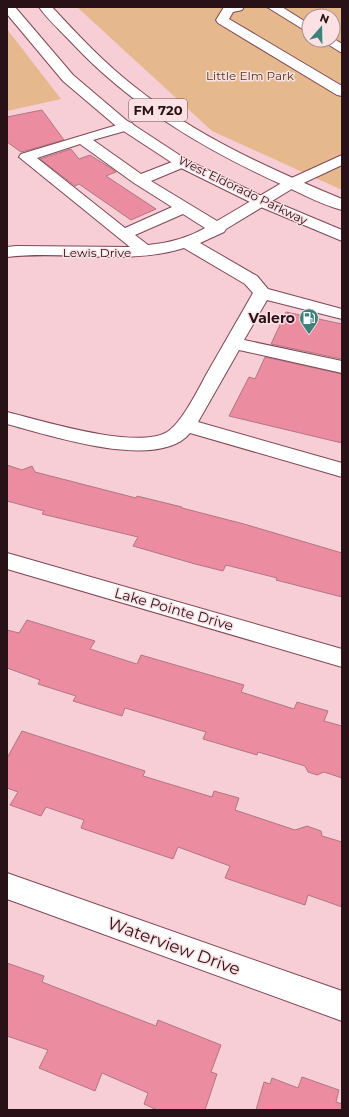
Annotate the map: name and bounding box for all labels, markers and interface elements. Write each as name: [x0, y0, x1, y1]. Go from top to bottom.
north arrow: [301, 8, 341, 48]
text: N: [318, 11, 331, 27]
park label: Little Elm Park: [206, 68, 295, 83]
road number: FM 720: [129, 99, 187, 121]
street label: West Eldorado Parkway: [176, 152, 310, 228]
street label: Lewis Drive: [63, 245, 131, 260]
fuel station icon: Valero: [298, 307, 320, 335]
place label: Valero: [248, 309, 295, 327]
street label: Lake Pointe Drive: [112, 583, 236, 635]
street label: Waterview Drive: [105, 913, 243, 979]

